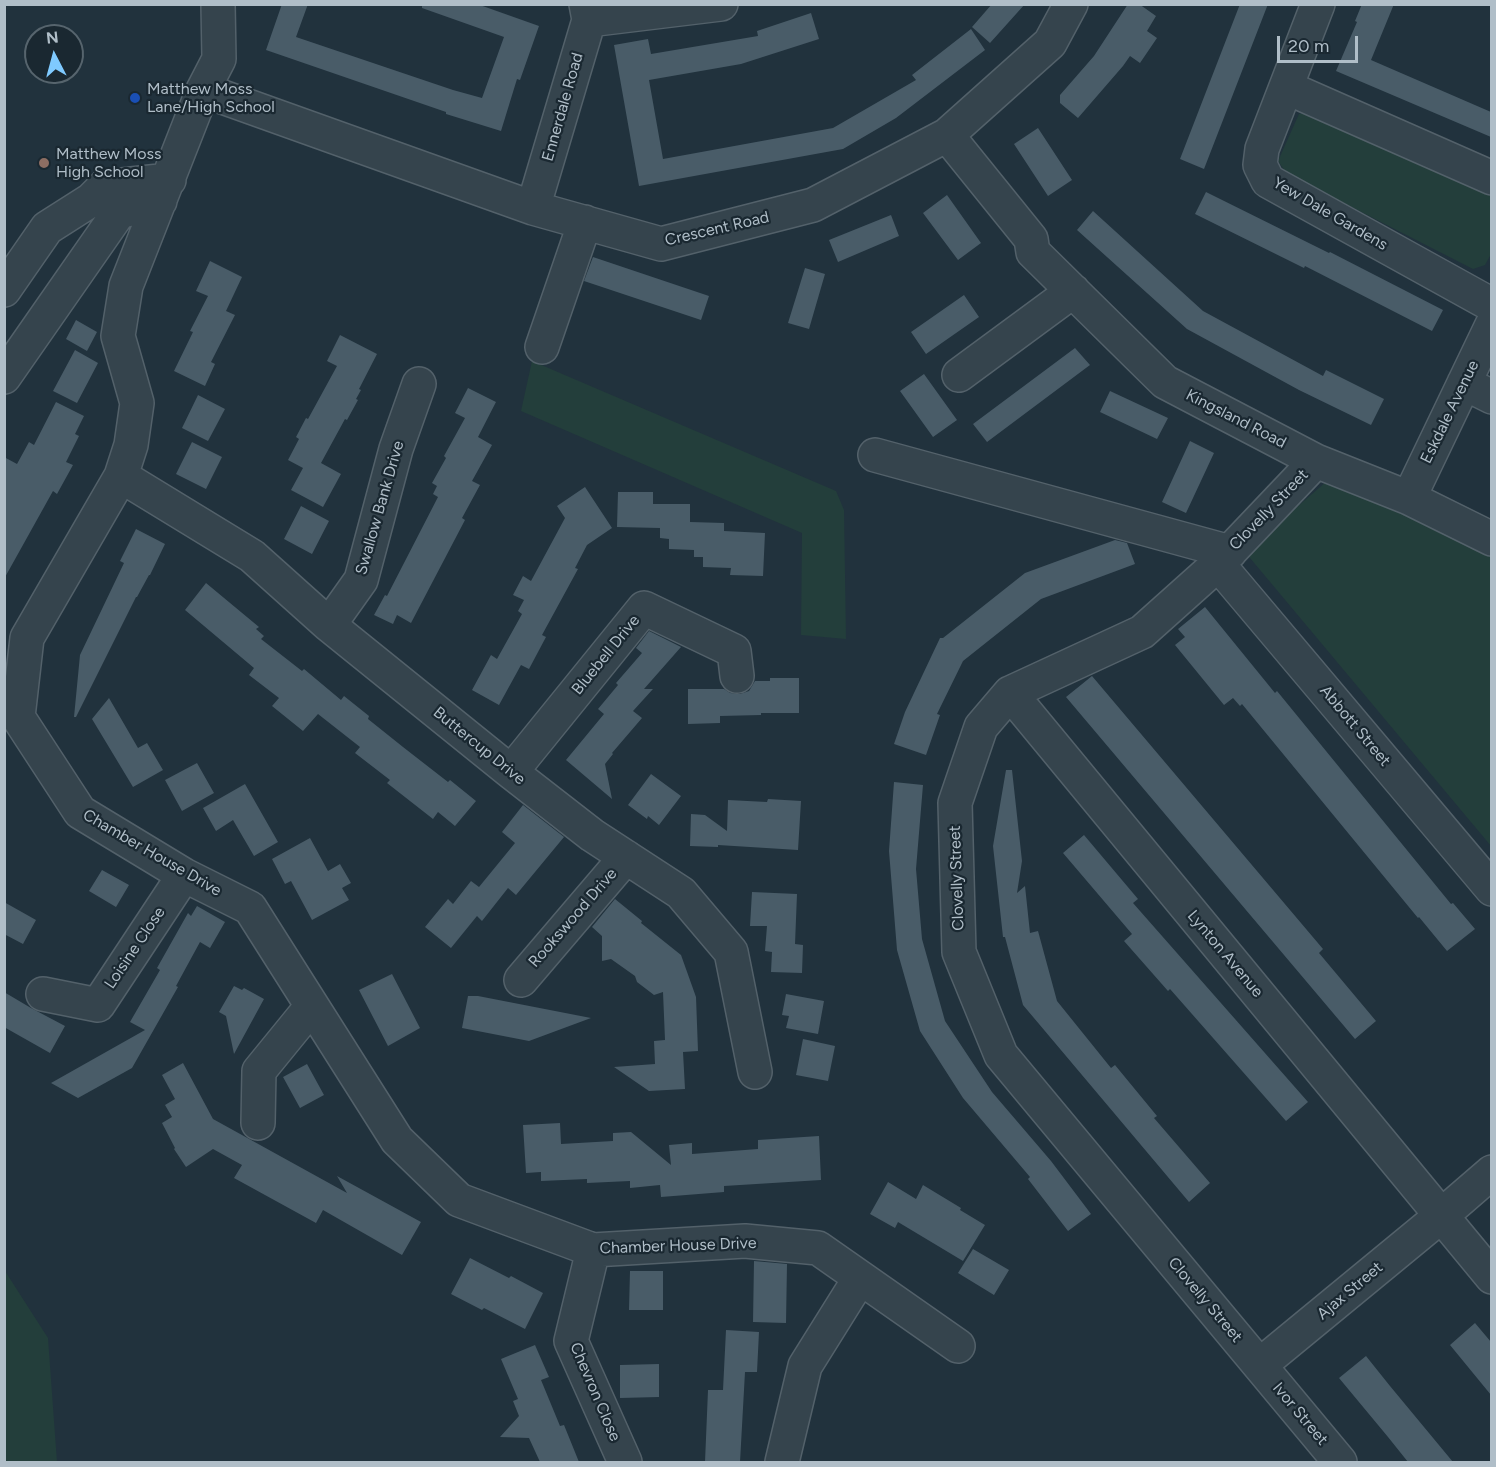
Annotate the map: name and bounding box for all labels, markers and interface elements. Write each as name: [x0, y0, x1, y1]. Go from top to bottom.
north arrow: [24, 24, 84, 84]
scale bar: [1280, 24, 1361, 62]
text: N: [45, 27, 59, 48]
text: 20 m: [1288, 35, 1329, 57]
street label: Ennerdale Road: [538, 51, 588, 163]
place label: Matthew Moss Lane/High School: [147, 79, 275, 117]
marker: Matthew Moss Lane/High School: [128, 91, 142, 105]
place label: Matthew Moss High School: [56, 144, 161, 182]
marker: Matthew Moss High School: [37, 156, 51, 170]
street label: Yew Dale Gardens: [1269, 173, 1391, 255]
street label: Crescent Road: [663, 208, 771, 250]
street label: Eskdale Avenue: [1417, 357, 1483, 467]
street label: Kingsland Road: [1183, 385, 1289, 453]
street label: Swallow Bank Drive: [352, 439, 408, 577]
street label: Clovelly Street: [1226, 465, 1312, 555]
street label: Bluebell Drive: [568, 611, 644, 699]
street label: Abbott Street: [1316, 682, 1394, 770]
street label: Buttercup Drive: [429, 703, 529, 789]
street label: Chamber House Drive: [79, 805, 225, 901]
street label: Clovelly Street: [946, 825, 968, 931]
street label: Rookswood Drive: [525, 865, 621, 971]
street label: Loisine Close: [101, 903, 169, 993]
street label: Lynton Avenue: [1183, 907, 1267, 1001]
street label: Chamber House Drive: [599, 1234, 757, 1258]
street label: Clovelly Street: [1164, 1254, 1246, 1346]
street label: Ajax Street: [1313, 1258, 1387, 1324]
street label: Chevron Close: [566, 1340, 624, 1444]
street label: Ivor Street: [1268, 1379, 1332, 1449]

